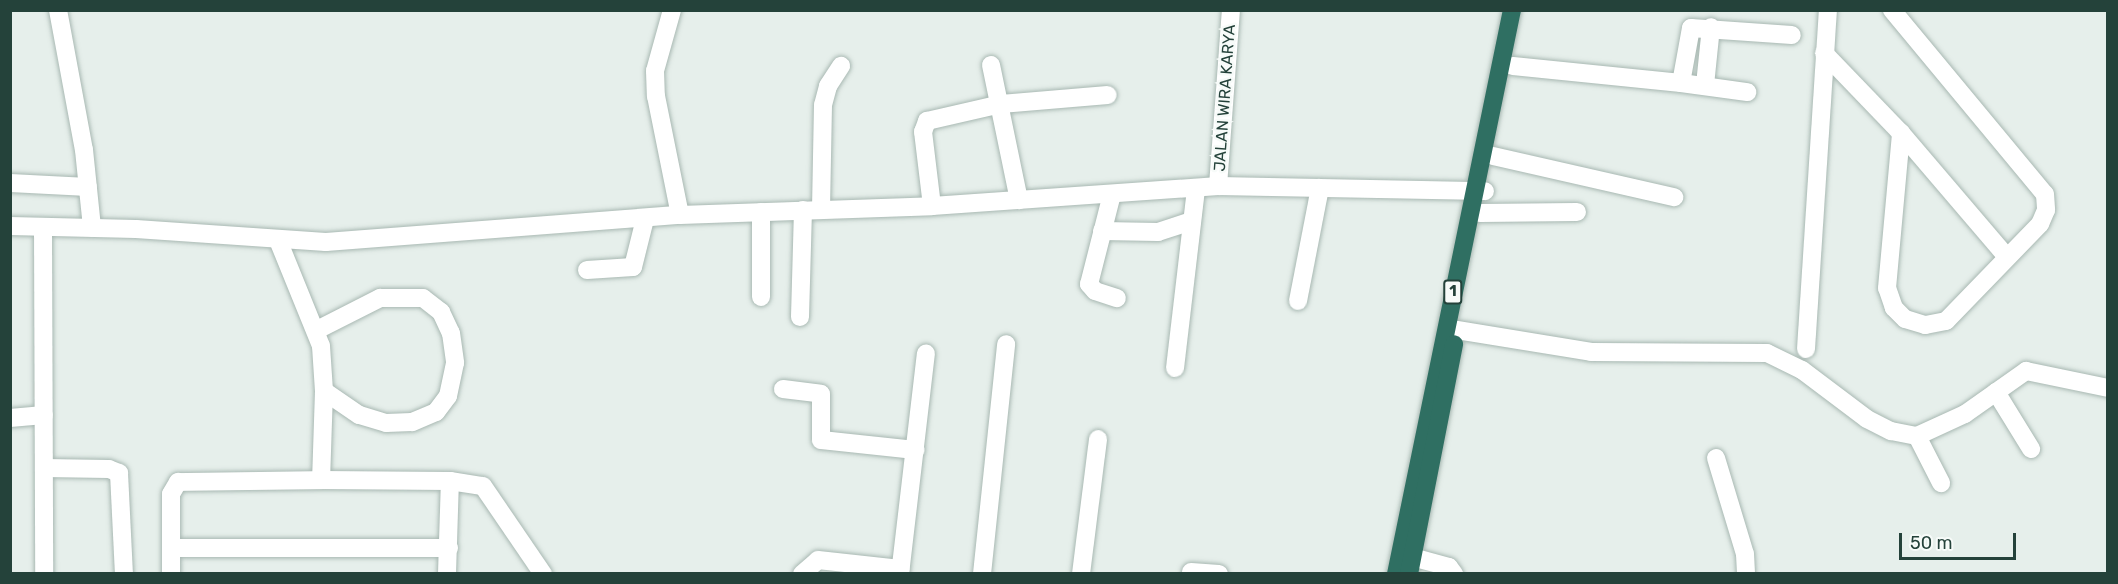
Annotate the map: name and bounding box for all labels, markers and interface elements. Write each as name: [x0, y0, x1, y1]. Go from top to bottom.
street label: JALAN WIRA KARYA: [1210, 23, 1240, 173]
road number: 1: [1442, 280, 1464, 304]
scale bar: [1902, 521, 2019, 559]
text: 50 m: [1910, 532, 1953, 554]

